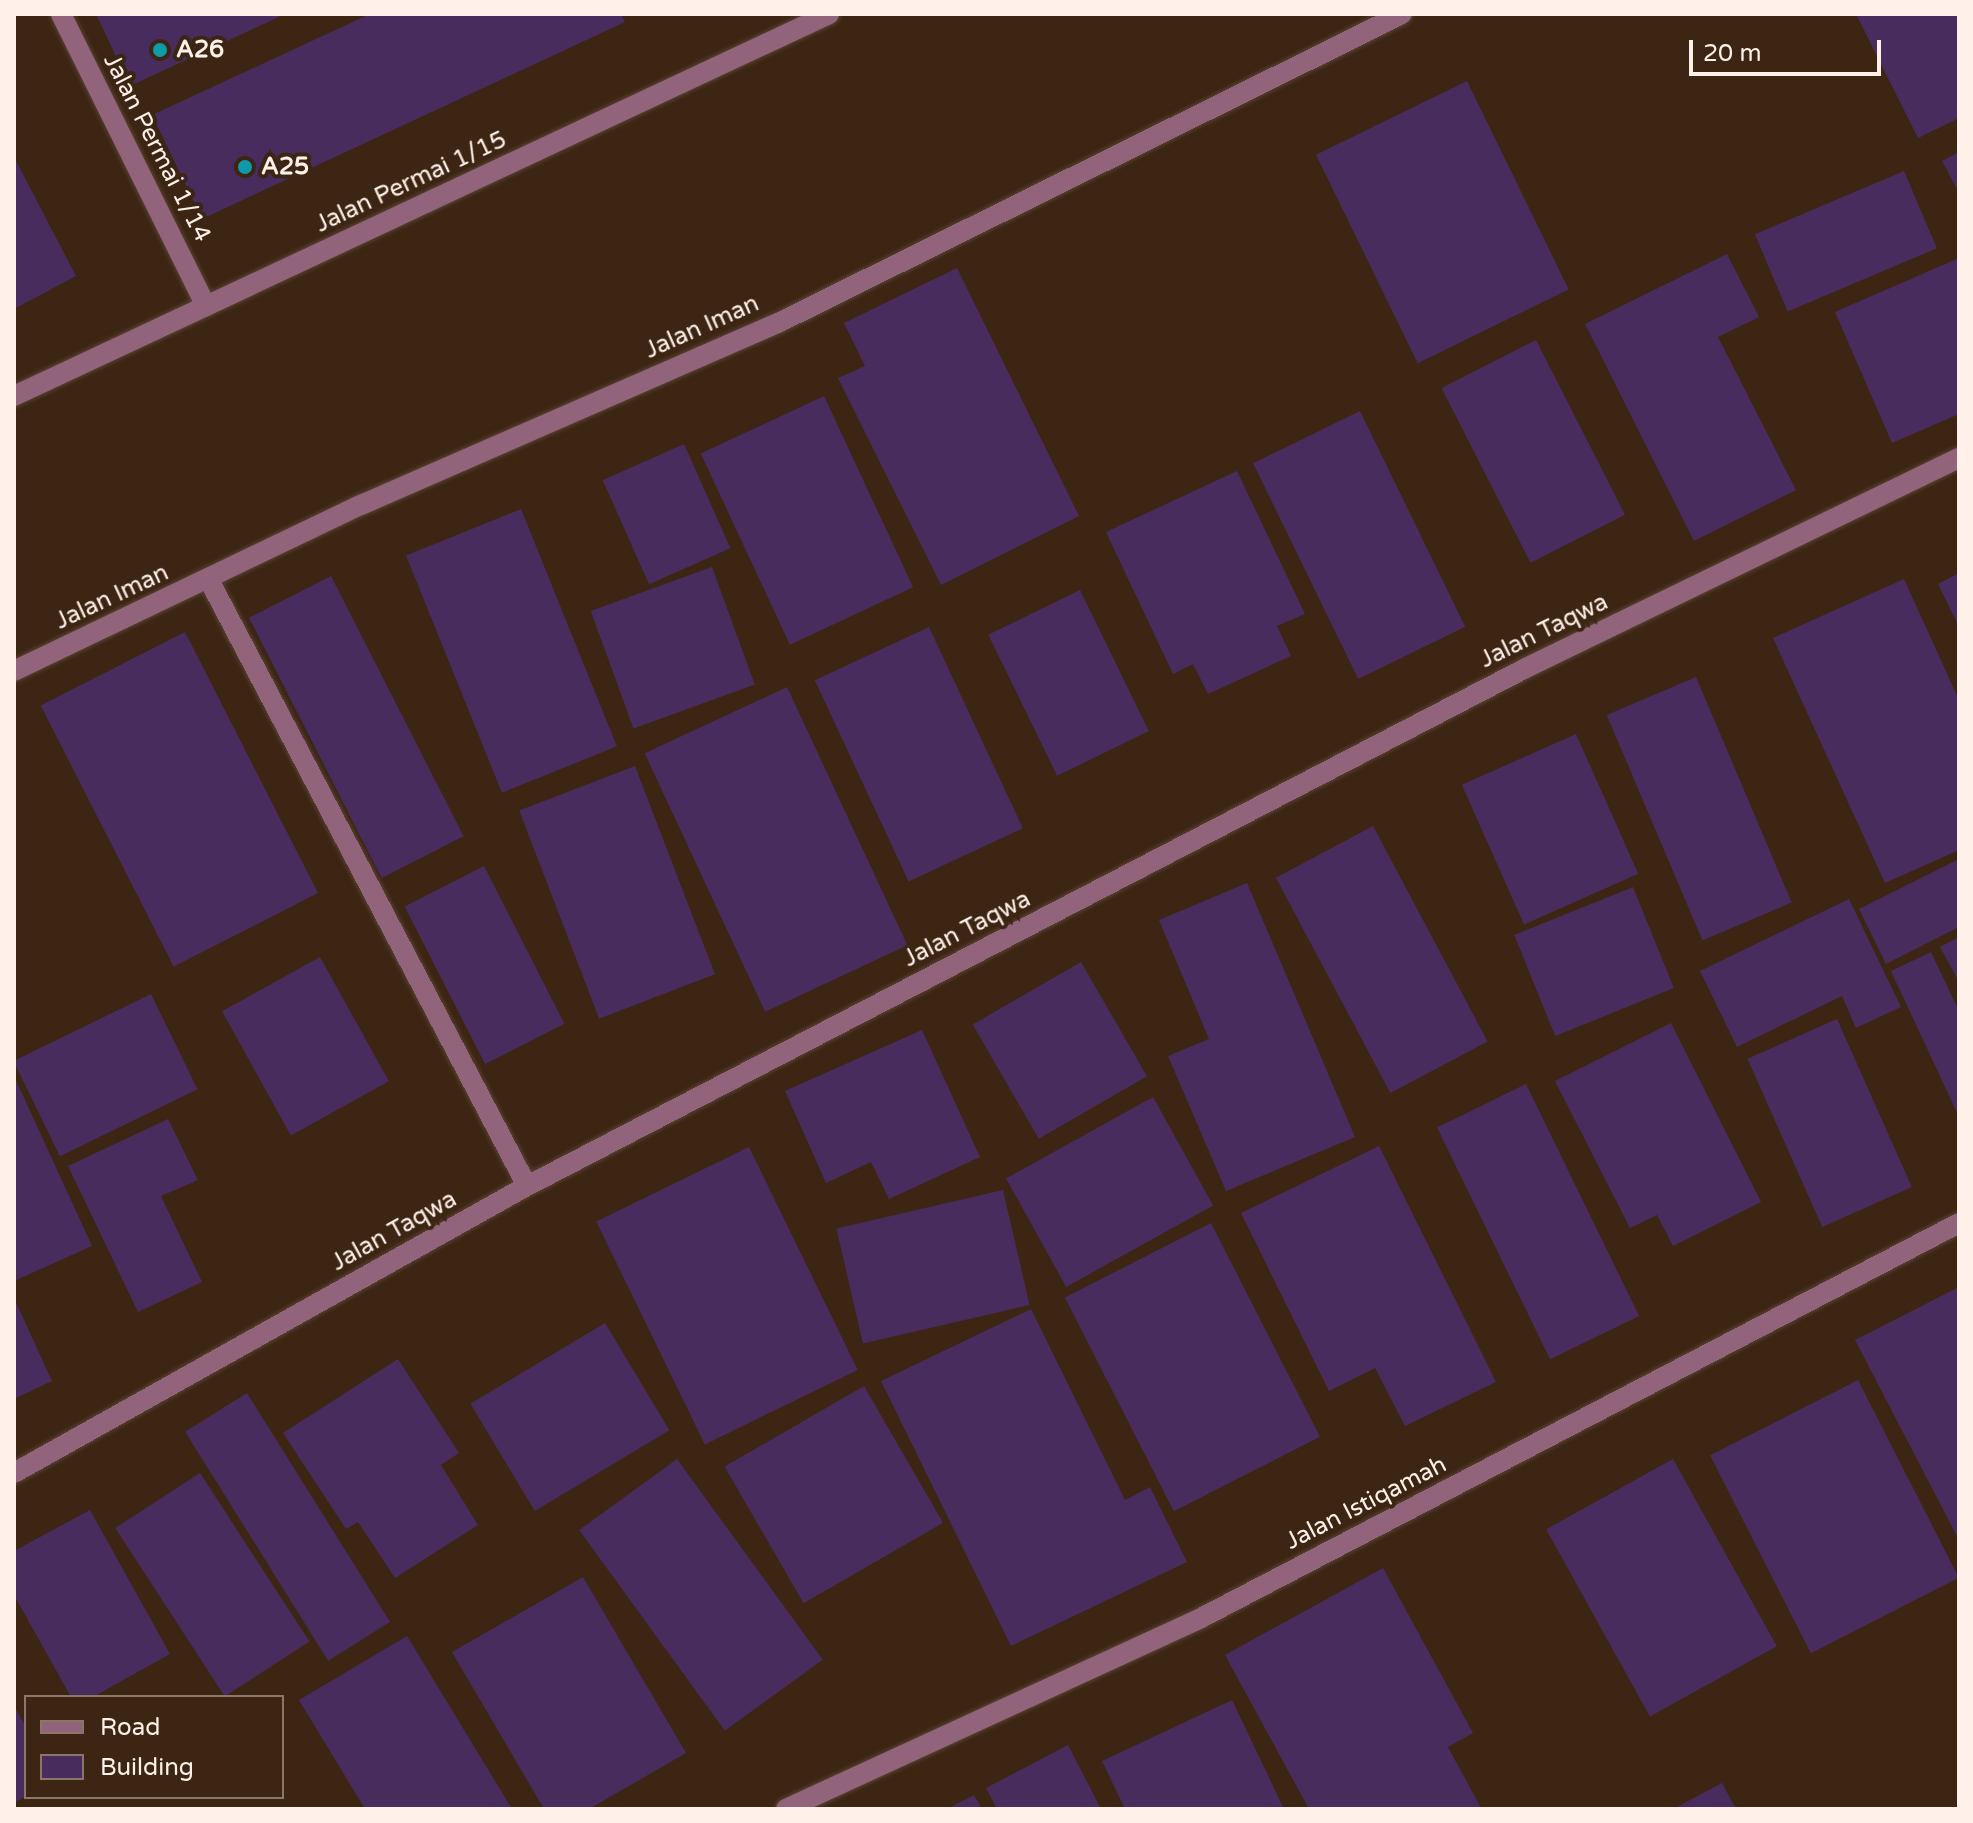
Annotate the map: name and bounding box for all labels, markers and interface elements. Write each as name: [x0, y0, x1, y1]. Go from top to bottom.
scale bar: [1693, 24, 1885, 74]
place label: A26: [176, 36, 224, 64]
text: 20 m: [1703, 39, 1761, 68]
marker: A26: [151, 41, 169, 59]
street label: Jalan Permai 1/14: [97, 49, 217, 247]
street label: Jalan Permai 1/15: [311, 125, 511, 239]
place label: A25: [261, 153, 309, 181]
marker: A25: [236, 158, 254, 176]
street label: Jalan Iman: [641, 289, 763, 365]
street label: Jalan Iman: [51, 558, 173, 636]
street label: Jalan Taqwa: [1475, 588, 1613, 674]
street label: Jalan Taqwa: [899, 885, 1035, 973]
street label: Jalan Taqwa: [326, 1185, 462, 1277]
street label: Jalan Istiqamah: [1281, 1450, 1451, 1556]
legend: [24, 1695, 284, 1799]
text: Road: [100, 1713, 160, 1742]
text: Building: [100, 1753, 194, 1782]

